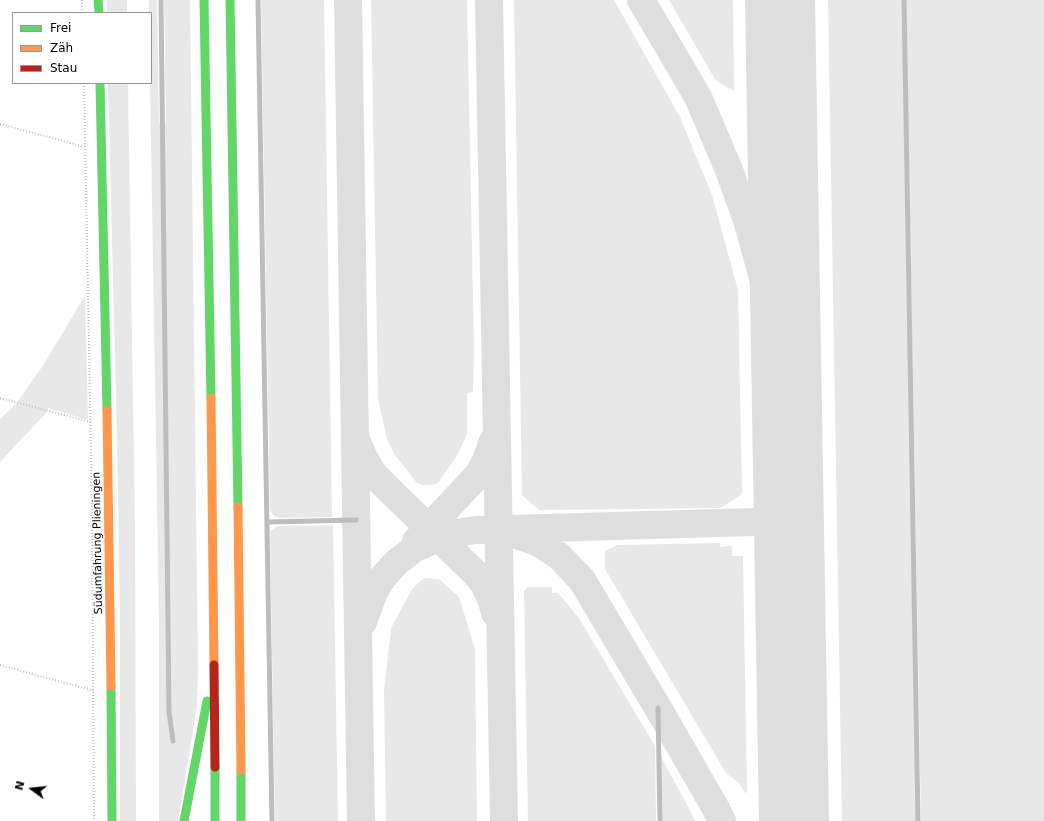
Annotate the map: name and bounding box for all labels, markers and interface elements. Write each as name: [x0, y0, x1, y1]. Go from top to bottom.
legend: [12, 12, 152, 84]
text: Frei: [50, 21, 71, 35]
text: Zäh: [50, 41, 73, 55]
text: Stau: [50, 61, 77, 75]
street label: Südumfahrung Plieningen: [90, 472, 106, 614]
north arrow: [12, 769, 52, 809]
text: N: [12, 780, 27, 792]

